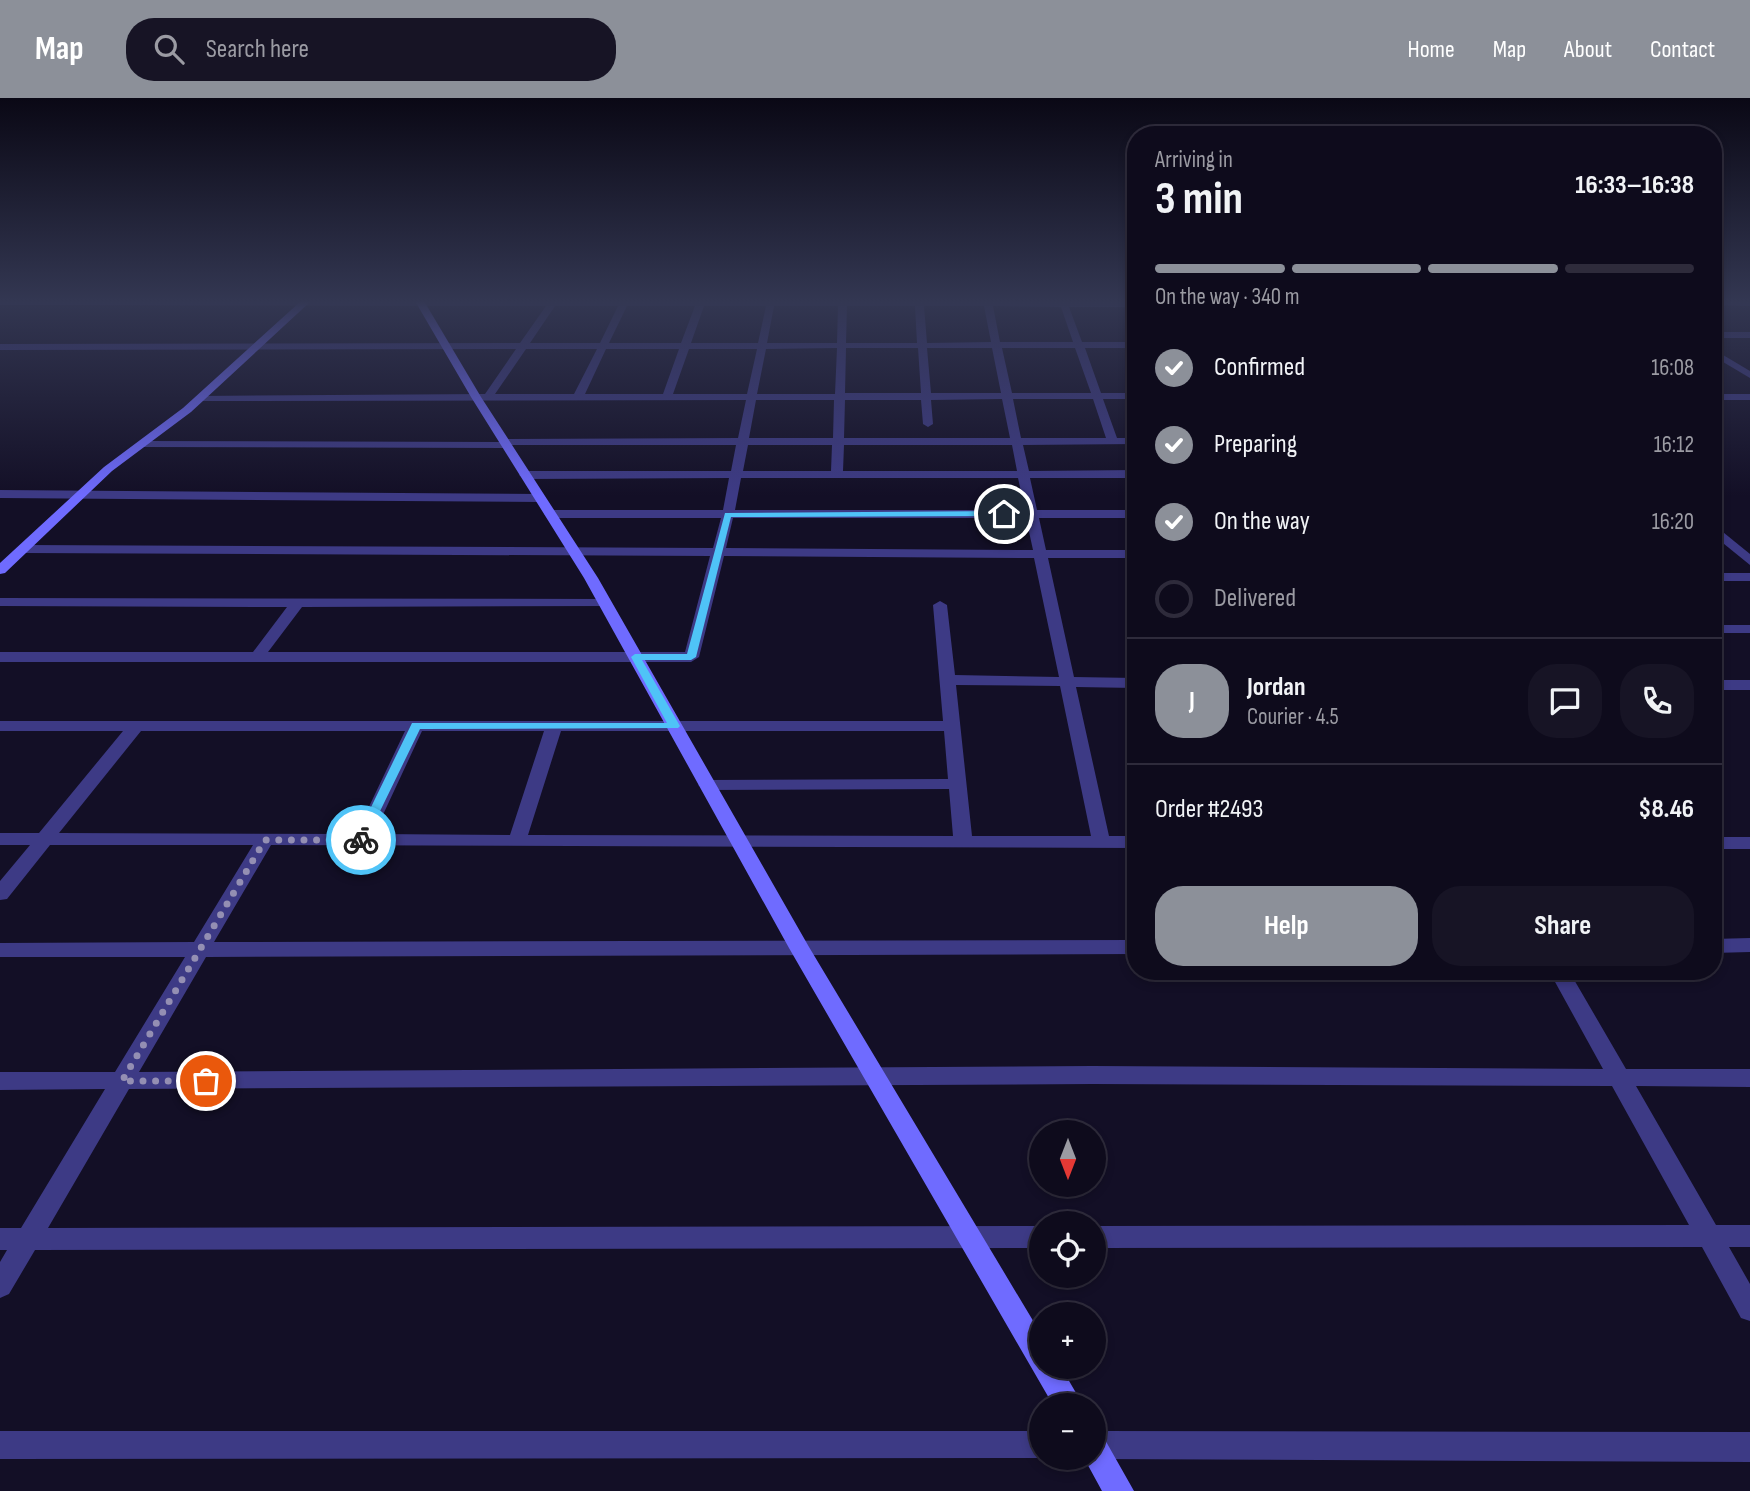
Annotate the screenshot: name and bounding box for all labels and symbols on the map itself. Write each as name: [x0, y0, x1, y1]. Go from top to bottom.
pin: [974, 484, 1034, 544]
courier: [326, 805, 396, 875]
pin: [176, 1051, 236, 1111]
north arrow: [1029, 1120, 1106, 1197]

